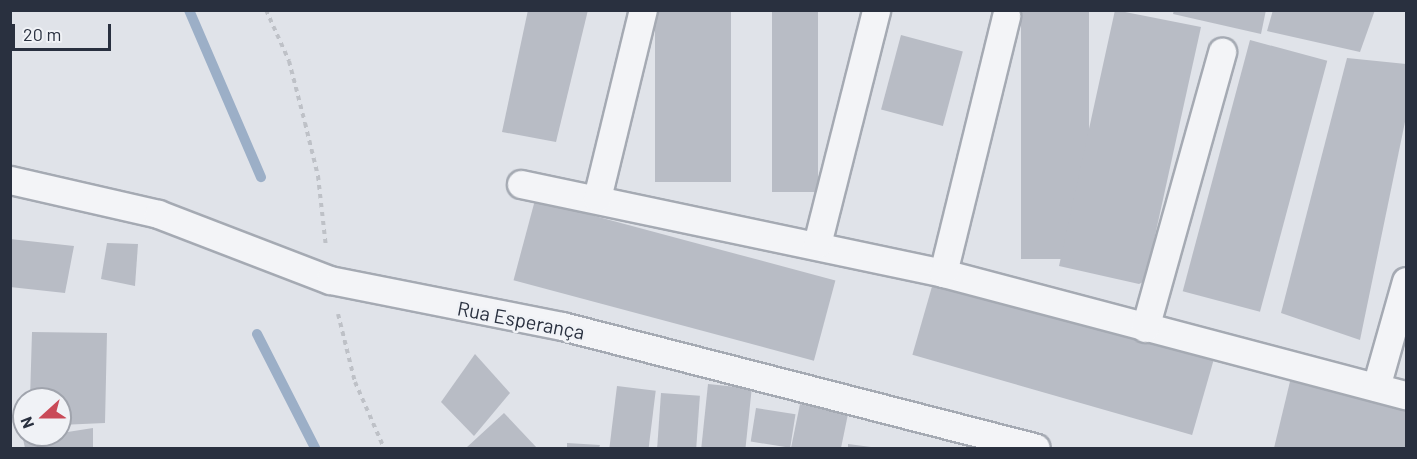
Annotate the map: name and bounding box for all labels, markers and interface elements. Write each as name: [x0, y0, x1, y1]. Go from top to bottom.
scale bar: [15, 12, 114, 50]
text: 20 m: [23, 23, 61, 45]
street label: Rua Esperança: [455, 296, 587, 344]
north arrow: [12, 387, 72, 447]
text: N: [16, 415, 37, 431]

